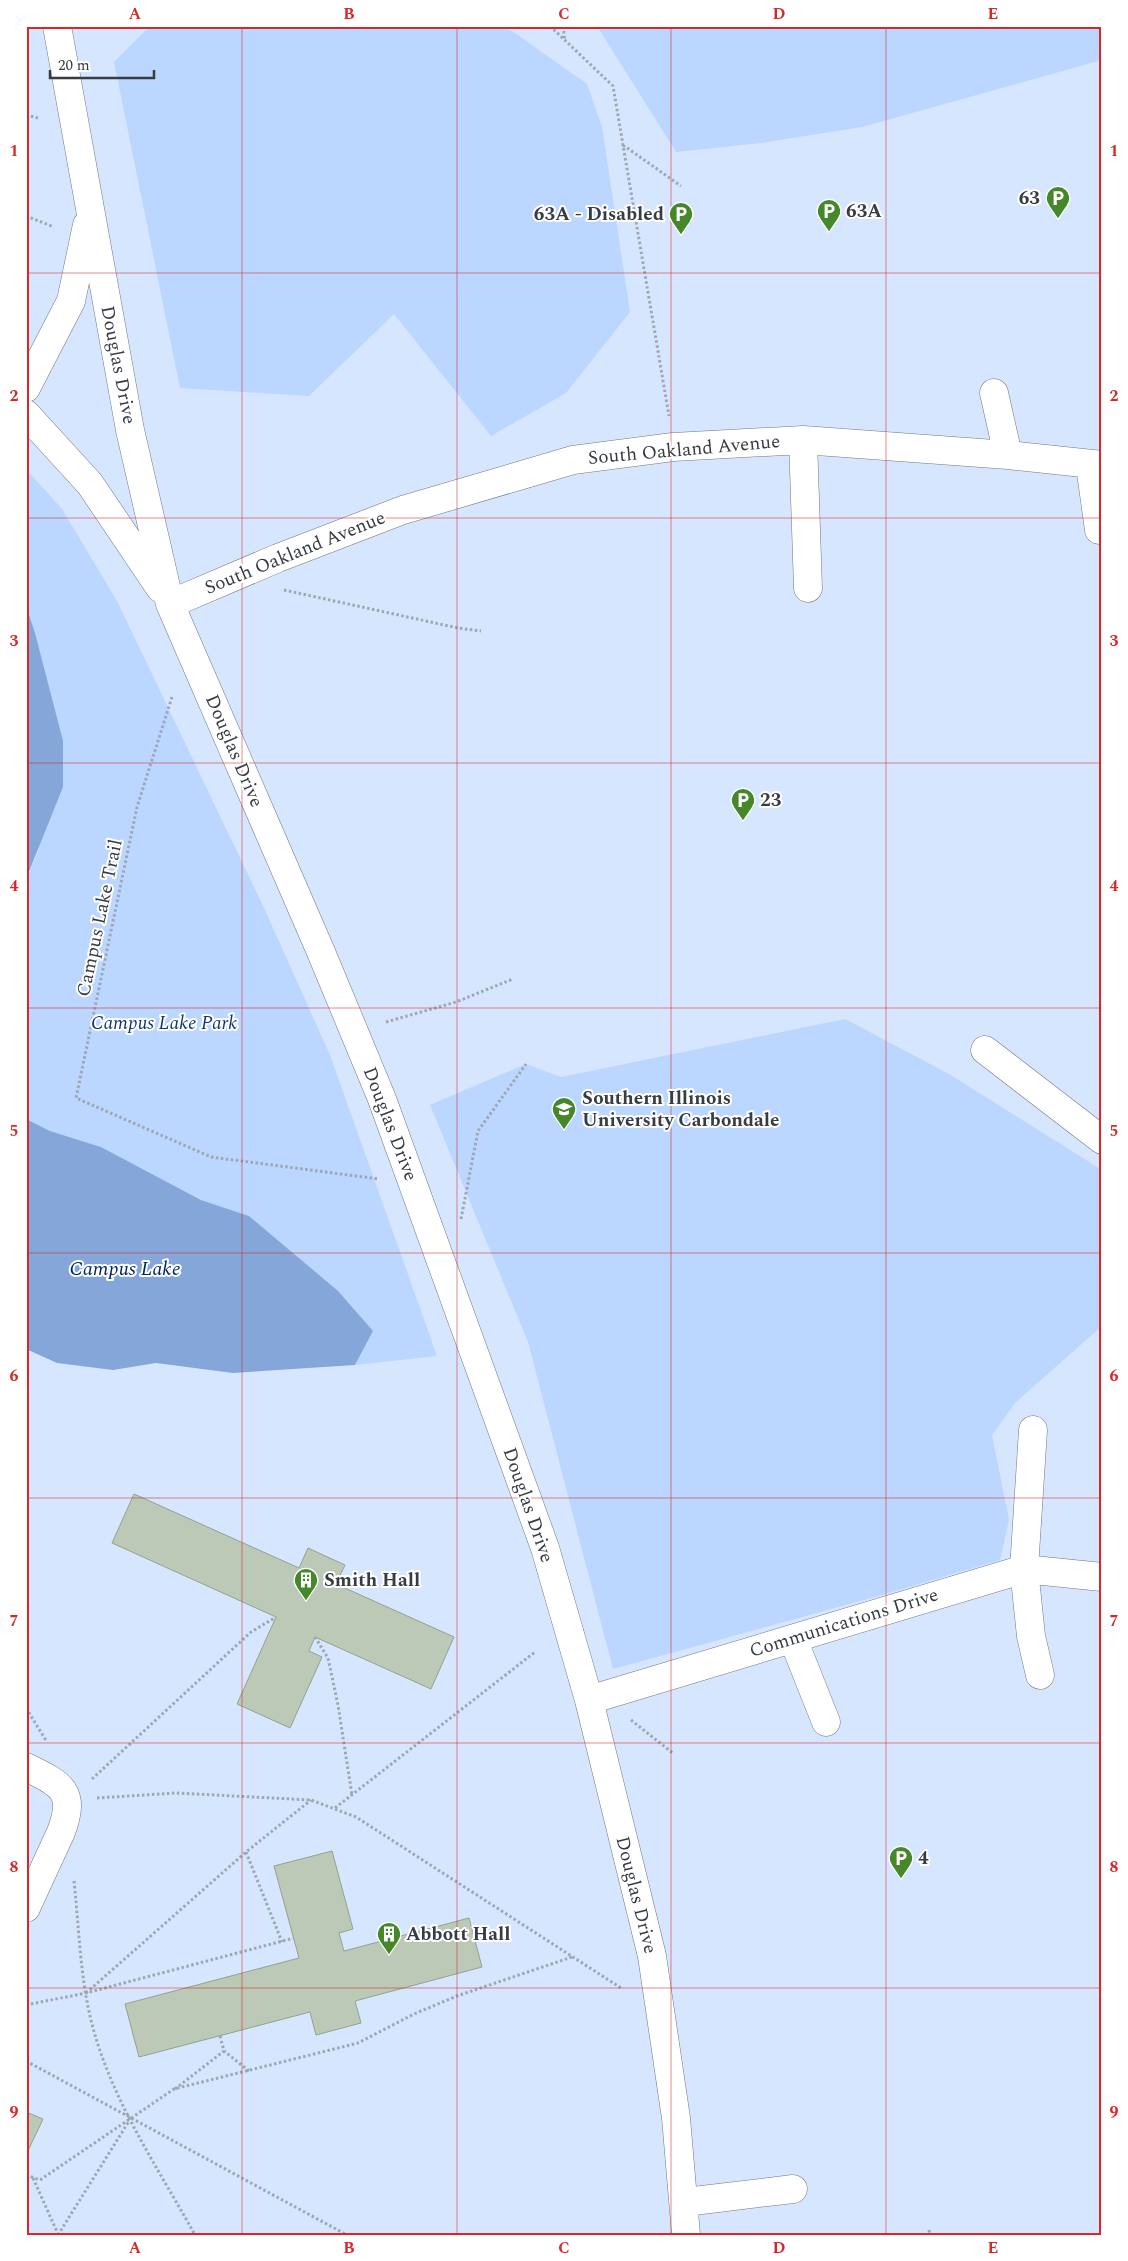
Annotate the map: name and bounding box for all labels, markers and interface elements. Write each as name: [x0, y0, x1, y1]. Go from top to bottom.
text: A: [129, 2, 142, 26]
text: B: [343, 2, 355, 26]
text: C: [558, 2, 570, 26]
text: D: [773, 2, 786, 26]
text: E: [988, 2, 998, 26]
scale bar: [50, 48, 154, 80]
text: 20 m: [58, 54, 90, 77]
text: 1: [10, 139, 18, 163]
text: 1: [1110, 139, 1118, 163]
place label: 63: [1019, 184, 1040, 213]
parking icon: 63: [1045, 185, 1071, 219]
place label: 63A: [846, 197, 882, 226]
parking icon: 63A: [816, 198, 842, 232]
place label: 63A - Disabled: [534, 200, 664, 229]
parking icon: 63A - Disabled: [668, 201, 694, 235]
street label: Douglas Drive: [92, 303, 144, 427]
text: 2: [10, 384, 19, 408]
text: 2: [1110, 384, 1119, 408]
street label: South Oakland Avenue: [587, 427, 781, 473]
street label: South Oakland Avenue: [200, 503, 390, 603]
text: 3: [10, 629, 19, 653]
text: 3: [1110, 629, 1119, 653]
street label: Douglas Drive: [197, 690, 271, 812]
place label: 23: [760, 786, 782, 815]
parking icon: 23: [730, 787, 756, 821]
street label: Campus Lake Trail: [69, 837, 131, 999]
text: 4: [10, 874, 19, 898]
text: 4: [1110, 874, 1119, 898]
park label: Campus Lake Park: [91, 1009, 237, 1038]
street label: Douglas Drive: [355, 1063, 425, 1185]
place label: Southern Illinois University Carbondale: [582, 1084, 780, 1135]
school or university icon: Southern Illinois University Carbondale: [551, 1096, 577, 1130]
text: 5: [10, 1119, 18, 1143]
text: 5: [1110, 1119, 1118, 1143]
water label: Campus Lake: [69, 1254, 181, 1284]
text: 6: [10, 1364, 19, 1388]
text: 6: [1110, 1364, 1119, 1388]
street label: Douglas Drive: [495, 1443, 561, 1567]
place label: Smith Hall: [324, 1566, 420, 1595]
building icon: Smith Hall: [293, 1567, 319, 1601]
street label: Communications Drive: [746, 1580, 942, 1666]
text: 7: [10, 1609, 19, 1633]
text: 7: [1110, 1609, 1119, 1633]
street label: Douglas Drive: [607, 1833, 665, 1957]
place label: 4: [918, 1844, 929, 1873]
parking icon: 4: [888, 1845, 914, 1879]
text: 8: [10, 1855, 19, 1879]
text: 8: [1110, 1855, 1119, 1879]
place label: Abbott Hall: [406, 1920, 511, 1949]
building icon: Abbott Hall: [376, 1921, 402, 1955]
text: 9: [10, 2100, 19, 2124]
text: 9: [1110, 2100, 1119, 2124]
text: A: [129, 2236, 142, 2260]
text: B: [343, 2236, 355, 2260]
text: C: [558, 2236, 570, 2260]
text: D: [773, 2236, 786, 2260]
text: E: [988, 2236, 998, 2260]

